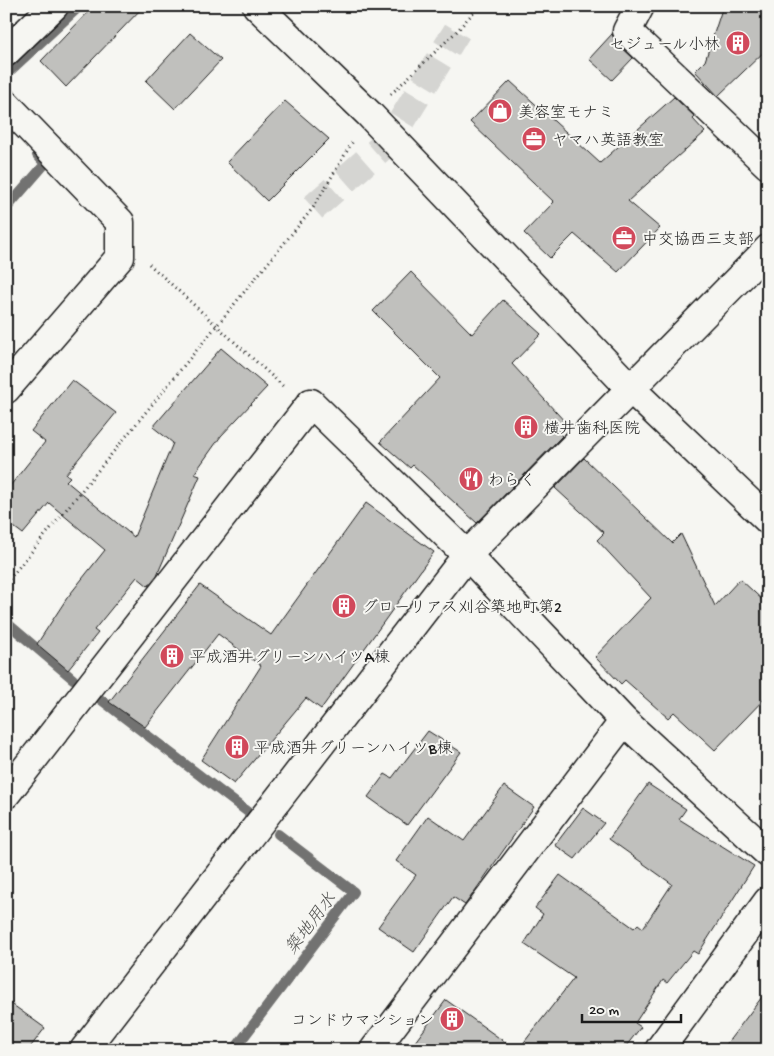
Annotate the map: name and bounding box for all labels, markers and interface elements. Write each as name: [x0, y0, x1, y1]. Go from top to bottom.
building icon: セジュール小林: [725, 30, 751, 56]
place label: セジュール小林: [609, 36, 720, 56]
shop icon: 美容室モナミ: [487, 98, 513, 124]
place label: 美容室モナミ: [518, 104, 614, 124]
office icon: ヤマハ英語教室: [521, 126, 547, 152]
place label: ヤマハ英語教室: [552, 131, 664, 152]
office icon: 中交協西三支部: [611, 225, 637, 251]
place label: 中交協西三支部: [642, 230, 754, 251]
building icon: 横井歯科医院: [513, 414, 539, 440]
place label: 横井歯科医院: [544, 420, 640, 440]
restaurant icon: わらく: [458, 466, 484, 492]
place label: わらく: [488, 472, 536, 492]
building icon: グローリアス刈谷築地町第2: [331, 593, 357, 619]
place label: グローリアス刈谷築地町第2: [362, 598, 562, 619]
building icon: 平成酒井グリーンハイツA棟: [159, 643, 185, 669]
place label: 平成酒井グリーンハイツA棟: [190, 648, 390, 669]
building icon: 平成酒井グリーンハイツB棟: [224, 734, 250, 760]
place label: 平成酒井グリーンハイツB棟: [254, 739, 453, 760]
water label: 築地用水: [281, 889, 342, 960]
scale bar: [582, 991, 680, 1023]
text: 20 m: [589, 1002, 619, 1020]
building icon: コンドウマンション: [439, 1006, 465, 1032]
place label: コンドウマンション: [291, 1013, 434, 1032]

